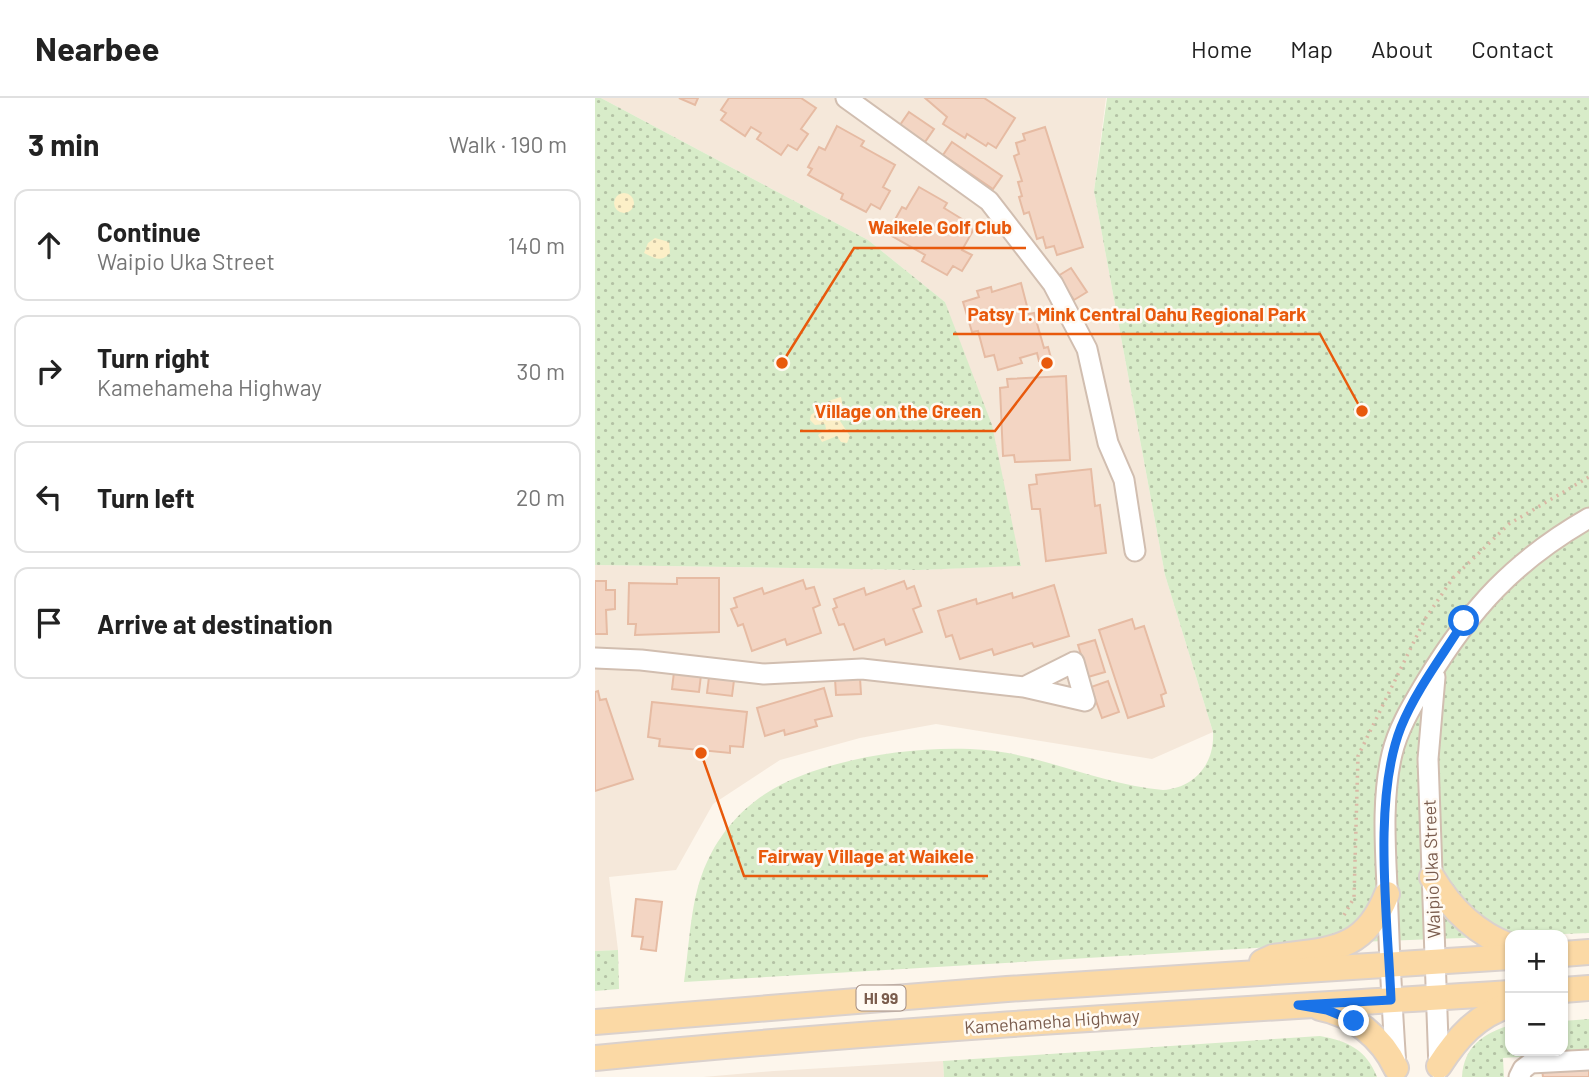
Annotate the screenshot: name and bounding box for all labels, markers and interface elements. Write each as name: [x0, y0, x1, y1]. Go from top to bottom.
text: Nearbee: [35, 28, 159, 68]
text: Home: [1191, 34, 1252, 63]
text: Map: [1290, 34, 1333, 63]
text: About: [1371, 34, 1433, 63]
text: Contact: [1471, 34, 1554, 63]
text: 3 min: [28, 126, 99, 162]
text: Walk · 190 m: [449, 130, 567, 158]
callout: Waikele Golf Club: [854, 208, 1026, 248]
text: Waikele Golf Club: [868, 215, 1012, 238]
text: Continue: [97, 216, 201, 247]
icon: ahead: [30, 226, 68, 264]
text: 140 m: [508, 231, 565, 259]
text: Waipio Uka Street: [97, 247, 275, 275]
callout: Patsy T. Mink Central Oahu Regional Park: [953, 294, 1320, 334]
text: Patsy T. Mink Central Oahu Regional Park: [968, 302, 1306, 325]
text: Turn right: [97, 342, 210, 373]
icon: right: [30, 352, 68, 390]
text: 30 m: [517, 357, 565, 385]
text: Kamehameha Highway: [97, 373, 322, 401]
callout: Village on the Green: [800, 391, 995, 431]
text: Village on the Green: [814, 399, 982, 422]
icon: left: [30, 478, 68, 516]
text: Turn left: [97, 482, 195, 513]
text: 20 m: [516, 483, 565, 511]
icon: arrive: [30, 604, 68, 642]
route start: [1448, 605, 1479, 636]
text: Arrive at destination: [97, 608, 333, 639]
street label: Waipio Uka Street: [1418, 799, 1444, 939]
callout: Fairway Village at Waikele: [744, 836, 988, 876]
text: Fairway Village at Waikele: [758, 844, 974, 867]
map controls: [1505, 930, 1568, 1056]
button: +: [1505, 930, 1568, 993]
road number: HI 99: [857, 986, 905, 1010]
button: −: [1505, 993, 1568, 1056]
street label: Kamehameha Highway: [963, 1004, 1140, 1038]
route end: [1338, 1005, 1369, 1036]

